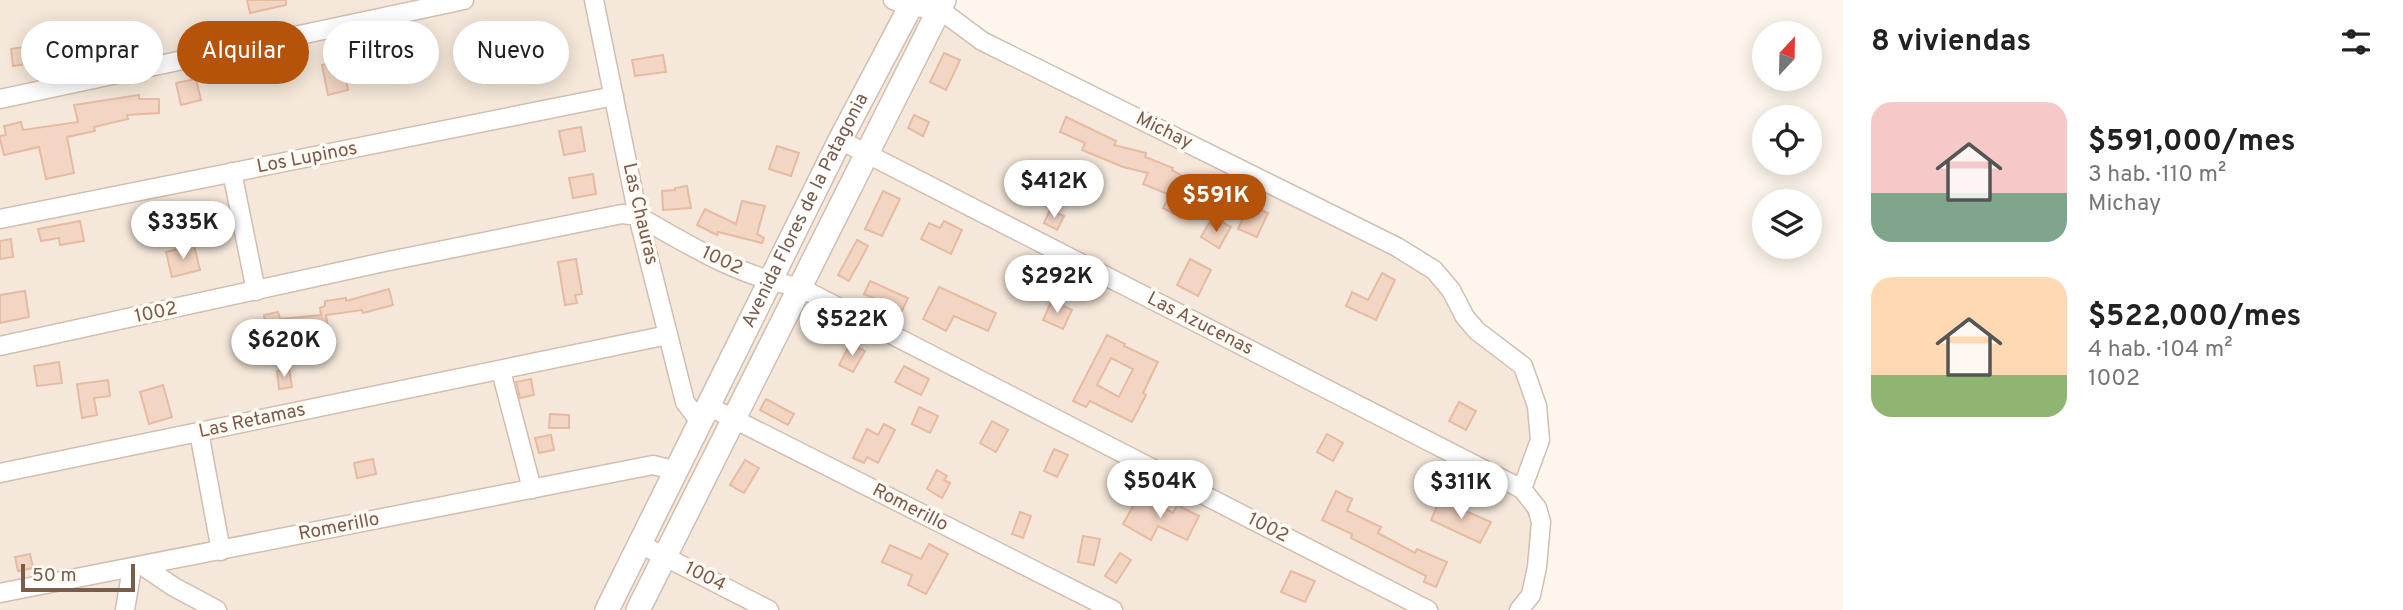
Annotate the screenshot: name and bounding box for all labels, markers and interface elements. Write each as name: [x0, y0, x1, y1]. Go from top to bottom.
chip: Comprar: [21, 21, 163, 84]
chip: Alquilar: [177, 21, 309, 84]
chip: Filtros: [323, 21, 439, 84]
chip: Nuevo: [453, 21, 569, 84]
north arrow: [1752, 21, 1822, 91]
map controls: [1752, 21, 1822, 259]
icon: filters: [2337, 23, 2375, 61]
text: 8 viviendas: [1871, 24, 2031, 61]
street label: Avenida Flores de la Patagonia: [737, 89, 874, 332]
button: locate: [1752, 105, 1822, 175]
street label: Michay: [1132, 107, 1196, 155]
text: $591,000/mes: [2088, 124, 2295, 161]
icon: home: [1927, 130, 2011, 214]
street label: Los Lupinos: [255, 137, 359, 179]
pin: $412K: [1005, 160, 1103, 220]
street label: Las Chauras: [617, 161, 663, 267]
text: 3 hab. · 110 m²: [2088, 161, 2226, 190]
text: $412K: [1020, 168, 1088, 197]
pin: $591K: [1167, 174, 1265, 234]
text: $591K: [1182, 182, 1250, 211]
button: layers: [1752, 189, 1822, 259]
text: Michay: [2088, 190, 2161, 219]
pin: $335K: [134, 202, 232, 261]
text: $335K: [147, 209, 219, 238]
street label: 1002: [697, 241, 747, 281]
pin: $292K: [1008, 256, 1106, 315]
text: $292K: [1021, 263, 1093, 292]
street label: Las Azucenas: [1143, 287, 1257, 361]
street label: 1002: [132, 297, 180, 329]
pin: $522K: [803, 298, 901, 358]
text: $522,000/mes: [2088, 299, 2301, 336]
icon: home: [1927, 305, 2011, 389]
text: $522K: [816, 306, 888, 335]
pin: $620K: [235, 320, 333, 379]
text: $620K: [247, 327, 321, 356]
text: 4 hab. · 104 m²: [2088, 336, 2232, 365]
text: 1002: [2088, 365, 2140, 394]
street label: Las Retamas: [196, 398, 308, 444]
pin: $504K: [1111, 461, 1209, 520]
pin: $311K: [1412, 462, 1510, 521]
text: $504K: [1123, 468, 1197, 497]
text: $311K: [1430, 469, 1492, 498]
street label: Romerillo: [868, 479, 952, 537]
street label: Romerillo: [296, 507, 382, 547]
street label: 1002: [1243, 508, 1293, 548]
street label: 1004: [680, 557, 730, 597]
scale bar: [21, 561, 135, 593]
text: 50 m: [32, 564, 77, 588]

